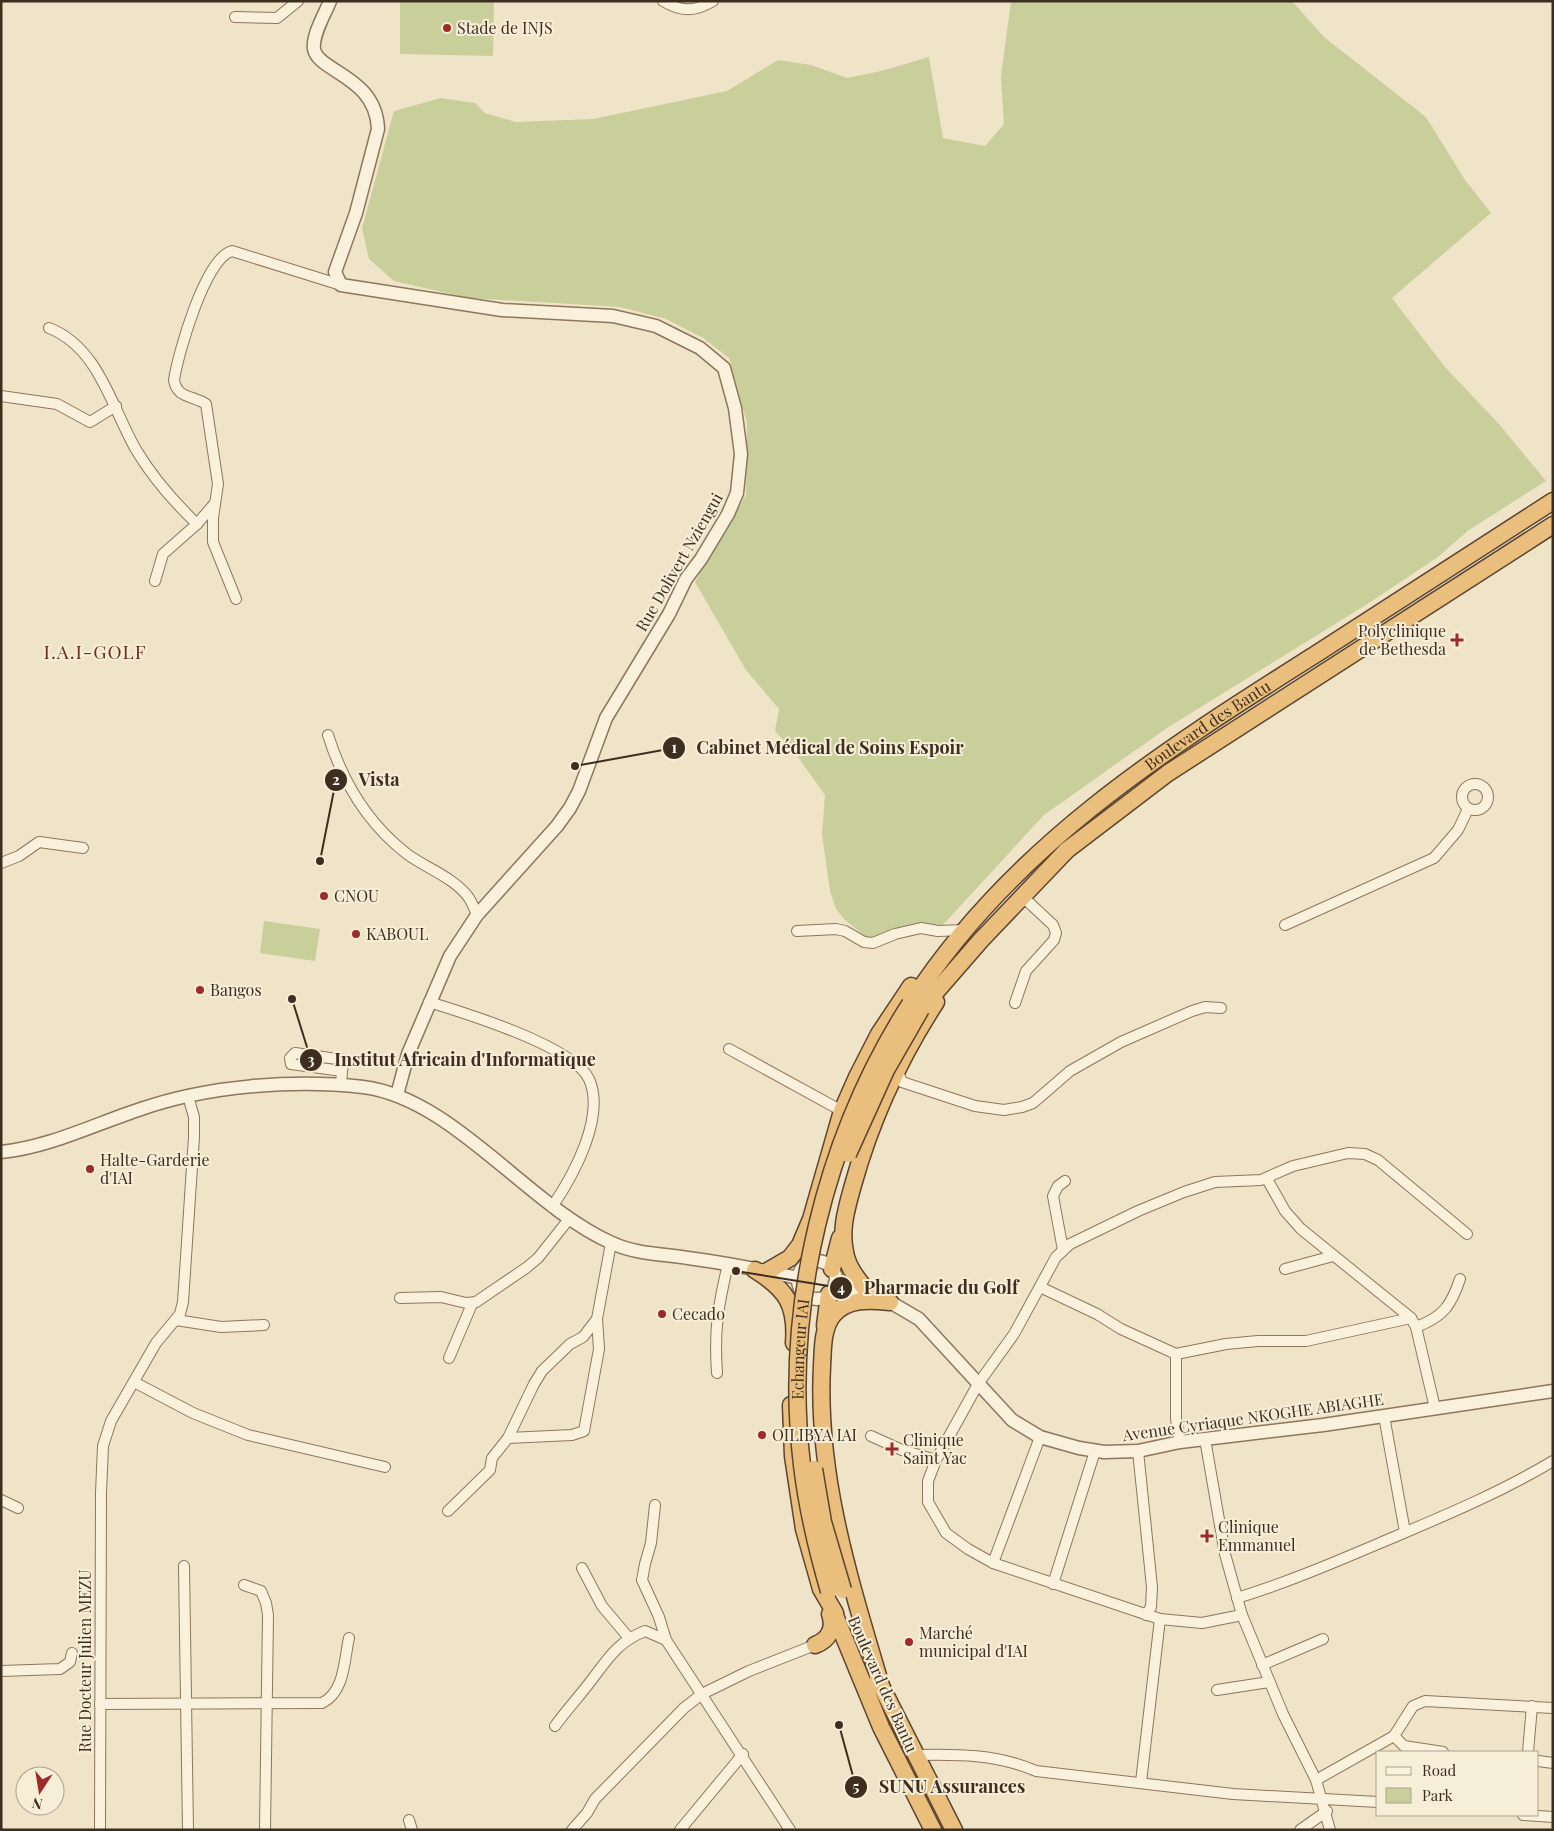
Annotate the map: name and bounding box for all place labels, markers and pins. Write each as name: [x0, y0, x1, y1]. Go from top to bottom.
place label: Stade de INJS: [457, 17, 553, 38]
marker: Stade de INJS: [441, 22, 453, 34]
place label: Polyclinique de Bethesda: [1358, 620, 1446, 659]
marker: Polyclinique de Bethesda: [1450, 633, 1464, 647]
callout: Cabinet Médical de Soins Espoir: [661, 731, 974, 764]
callout: Vista: [323, 764, 409, 797]
place label: CNOU: [334, 885, 379, 906]
marker: CNOU: [318, 890, 330, 902]
place label: KABOUL: [366, 923, 428, 944]
marker: KABOUL: [350, 928, 362, 940]
place label: Bangos: [210, 979, 262, 1000]
marker: Bangos: [194, 984, 206, 996]
callout: Institut Africain d'Informatique: [299, 1043, 606, 1076]
place label: Halte-Garderie d'IAI: [100, 1149, 210, 1188]
marker: Halte-Garderie d'IAI: [84, 1163, 96, 1175]
callout: Pharmacie du Golf: [829, 1271, 1028, 1304]
place label: Cecado: [672, 1303, 725, 1324]
marker: Cecado: [656, 1308, 668, 1320]
place label: OILIBYA IAI: [772, 1424, 857, 1445]
marker: OILIBYA IAI: [756, 1429, 768, 1441]
place label: Clinique Saint Yac: [903, 1429, 967, 1468]
marker: Clinique Saint Yac: [885, 1442, 899, 1456]
place label: Clinique Emmanuel: [1218, 1516, 1296, 1555]
marker: Clinique Emmanuel: [1200, 1529, 1214, 1543]
place label: Marché municipal d'IAI: [919, 1622, 1028, 1661]
marker: Marché municipal d'IAI: [903, 1636, 915, 1648]
callout: SUNU Assurances: [844, 1771, 1036, 1804]

